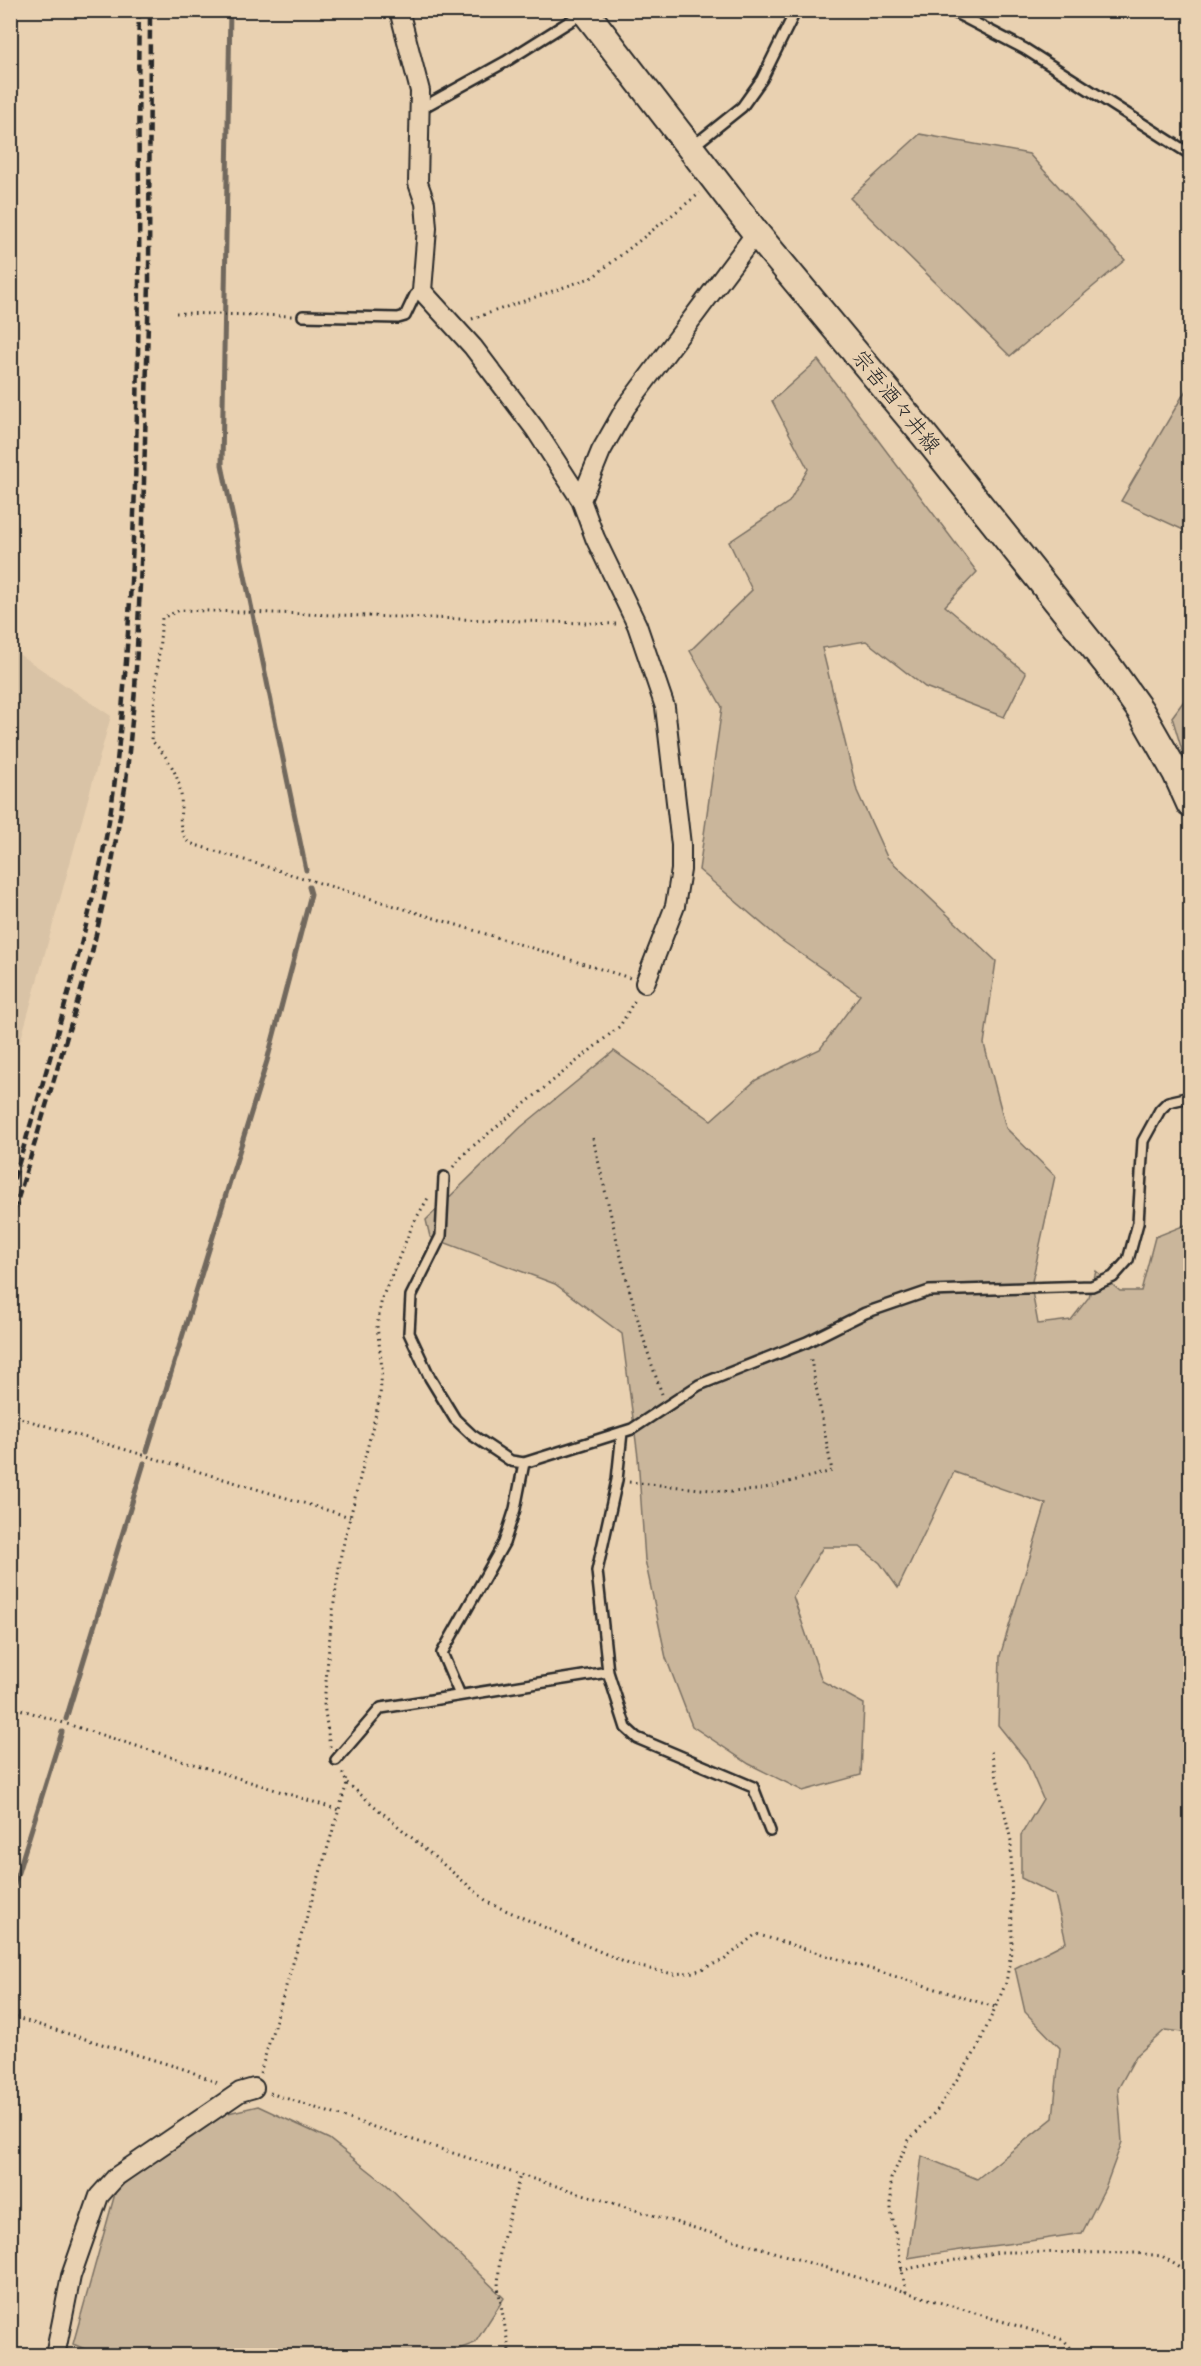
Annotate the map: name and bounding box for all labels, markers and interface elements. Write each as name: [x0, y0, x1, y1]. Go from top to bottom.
street label: 宗吾酒々井線: [847, 345, 945, 459]

